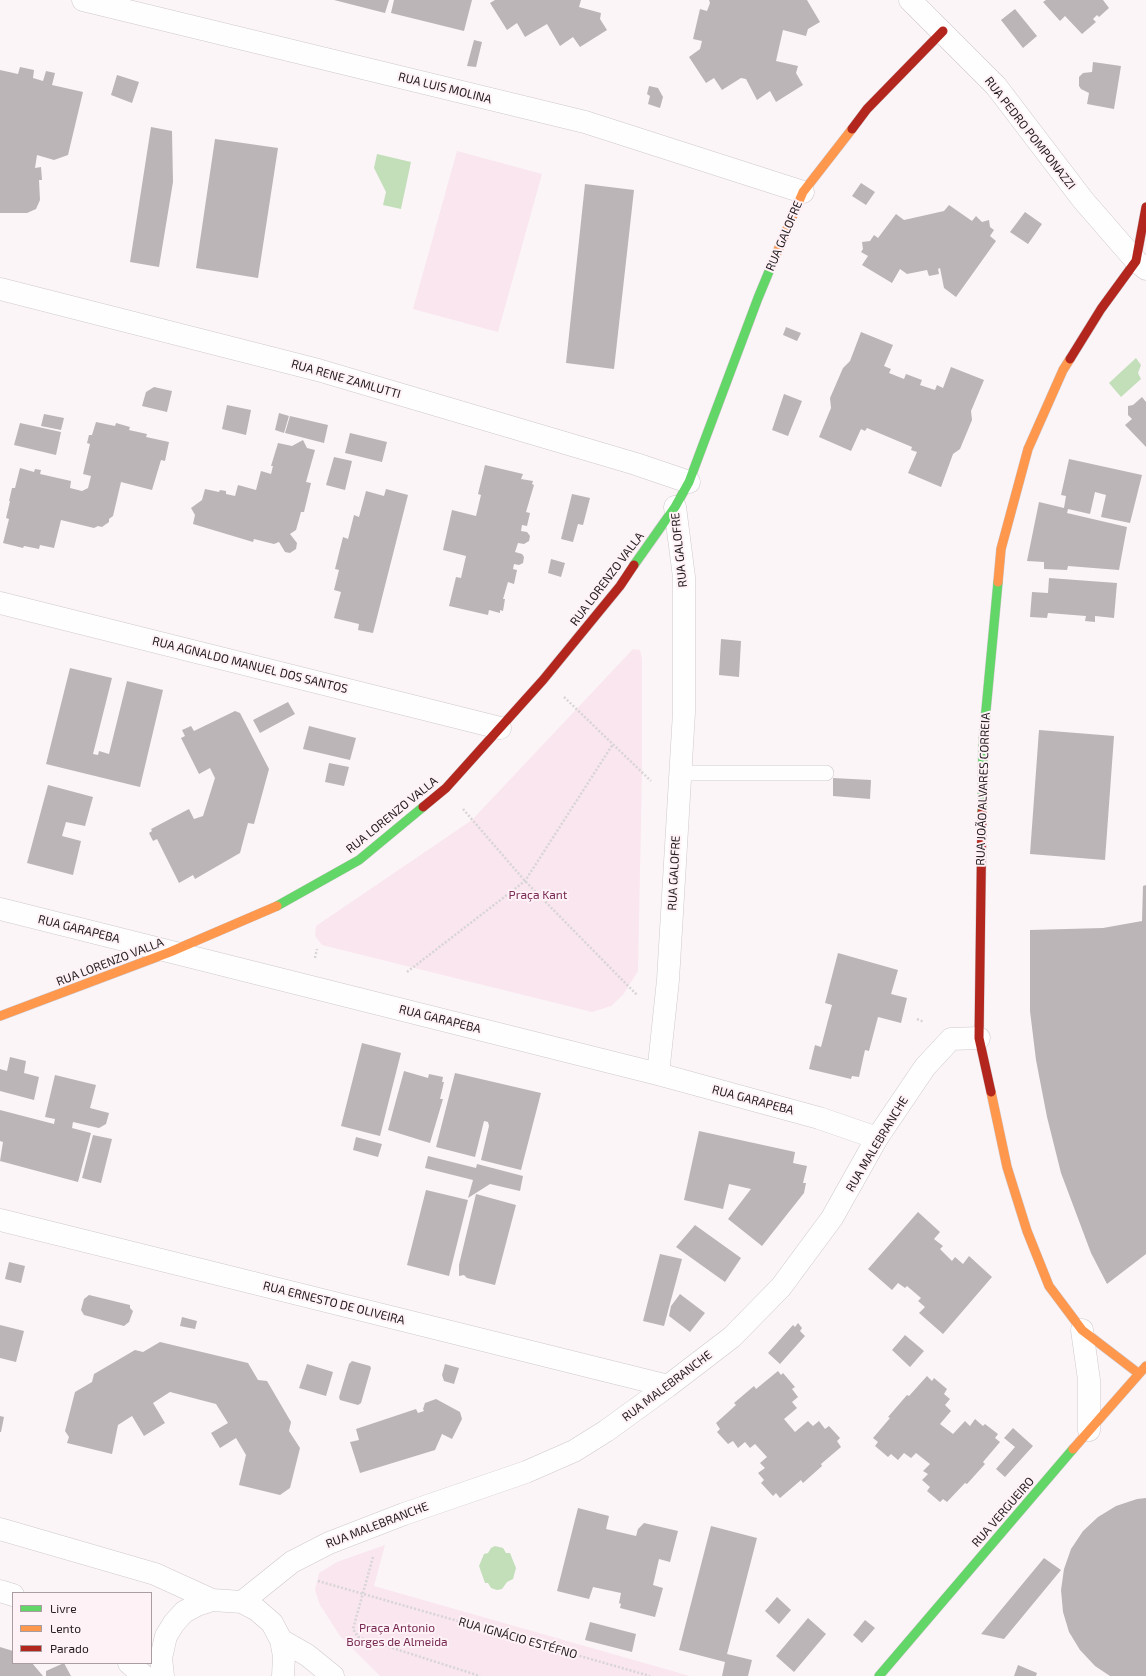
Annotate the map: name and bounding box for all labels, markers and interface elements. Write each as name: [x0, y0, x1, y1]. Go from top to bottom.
street label: RUA LUIS MOLINA: [397, 69, 493, 107]
street label: RUA PEDRO POMPONAZZI: [982, 74, 1078, 192]
street label: RUA GALOFRE: [763, 199, 805, 273]
street label: RUA RENE ZAMLUTTI: [290, 356, 402, 402]
street label: RUA GALOFRE: [668, 512, 690, 588]
street label: RUA LORENZO VALLA: [567, 529, 647, 629]
street label: RUA AGNALDO MANUEL DOS SANTOS: [151, 634, 349, 696]
street label: RUA JOÃO ALVARES CORREIA: [973, 712, 993, 866]
street label: RUA LORENZO VALLA: [343, 774, 441, 856]
street label: RUA GALOFRE: [665, 835, 683, 911]
park label: Praça Kant: [509, 888, 567, 902]
street label: RUA GARAPEBA: [36, 912, 122, 946]
street label: RUA LORENZO VALLA: [54, 935, 166, 989]
street label: RUA GARAPEBA: [397, 1002, 483, 1036]
street label: RUA GARAPEBA: [711, 1082, 795, 1118]
street label: RUA MALEBRANCHE: [843, 1094, 911, 1194]
street label: RUA ERNESTO DE OLIVEIRA: [262, 1278, 406, 1328]
street label: RUA MALEBRANCHE: [619, 1348, 715, 1424]
street label: RUA VERGUEIRO: [969, 1474, 1037, 1550]
street label: RUA MALEBRANCHE: [324, 1499, 430, 1551]
legend: [12, 1592, 152, 1664]
text: Livre: [50, 1601, 77, 1615]
street label: RUA IGNÁCIO ESTÉFNO: [457, 1614, 579, 1662]
text: Lento: [50, 1621, 81, 1635]
park label: Praça Antonio Borges de Almeida: [346, 1621, 448, 1649]
text: Parado: [50, 1641, 89, 1655]

